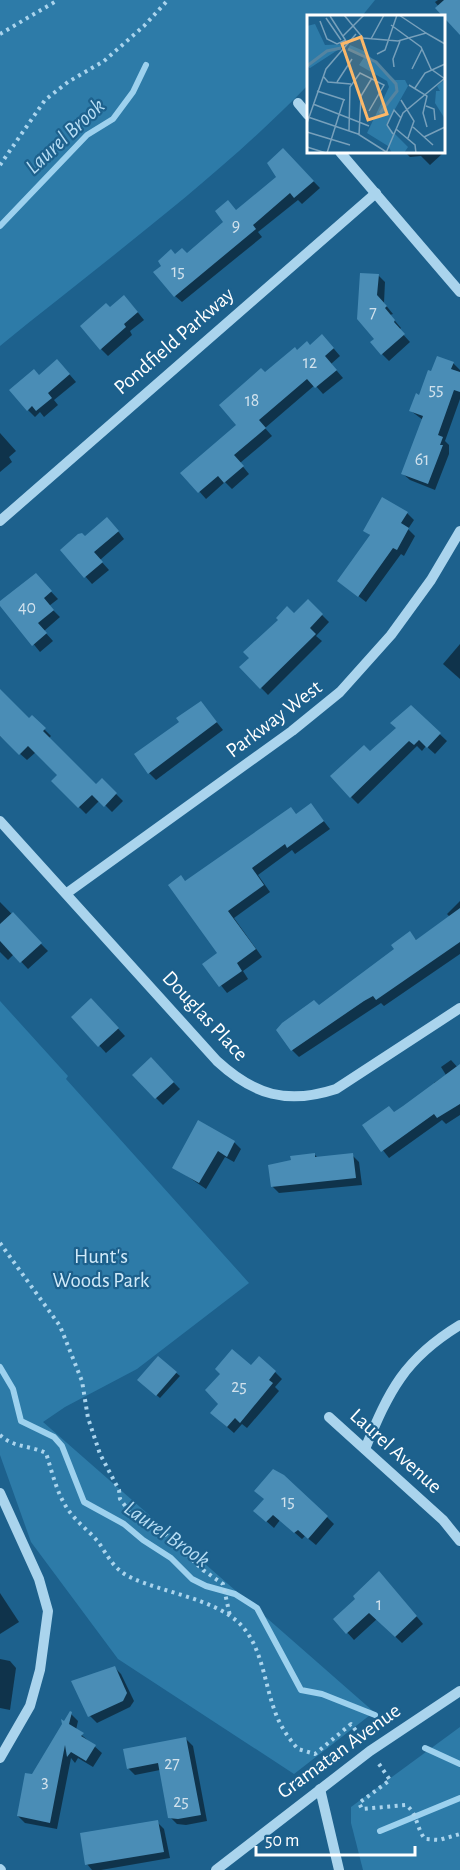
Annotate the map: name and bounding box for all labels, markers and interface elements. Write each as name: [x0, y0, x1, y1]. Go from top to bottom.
inset map: [307, 15, 445, 153]
water label: Laurel Brook: [21, 94, 109, 178]
house number: 9: [232, 217, 240, 235]
house number: 15: [171, 263, 185, 281]
street label: Pondfield Parkway: [110, 283, 238, 399]
house number: 7: [369, 304, 377, 322]
house number: 12: [303, 354, 317, 372]
house number: 55: [428, 381, 444, 399]
house number: 18: [245, 392, 259, 410]
house number: 61: [415, 451, 429, 469]
house number: 40: [18, 599, 36, 617]
street label: Parkway West: [222, 676, 326, 762]
street label: Douglas Place: [158, 967, 252, 1065]
park label: Hunt's Woods Park: [53, 1246, 150, 1291]
house number: 25: [231, 1378, 247, 1396]
street label: Laurel Avenue: [346, 1405, 446, 1497]
house number: 15: [281, 1493, 295, 1511]
water label: Laurel Brook: [120, 1497, 214, 1571]
house number: 1: [376, 1596, 382, 1614]
street label: Gramatan Avenue: [274, 1699, 404, 1803]
house number: 27: [164, 1755, 180, 1773]
house number: 3: [41, 1773, 49, 1791]
house number: 25: [173, 1793, 189, 1811]
scale bar: [256, 1819, 415, 1857]
text: 50 m: [265, 1832, 299, 1850]

